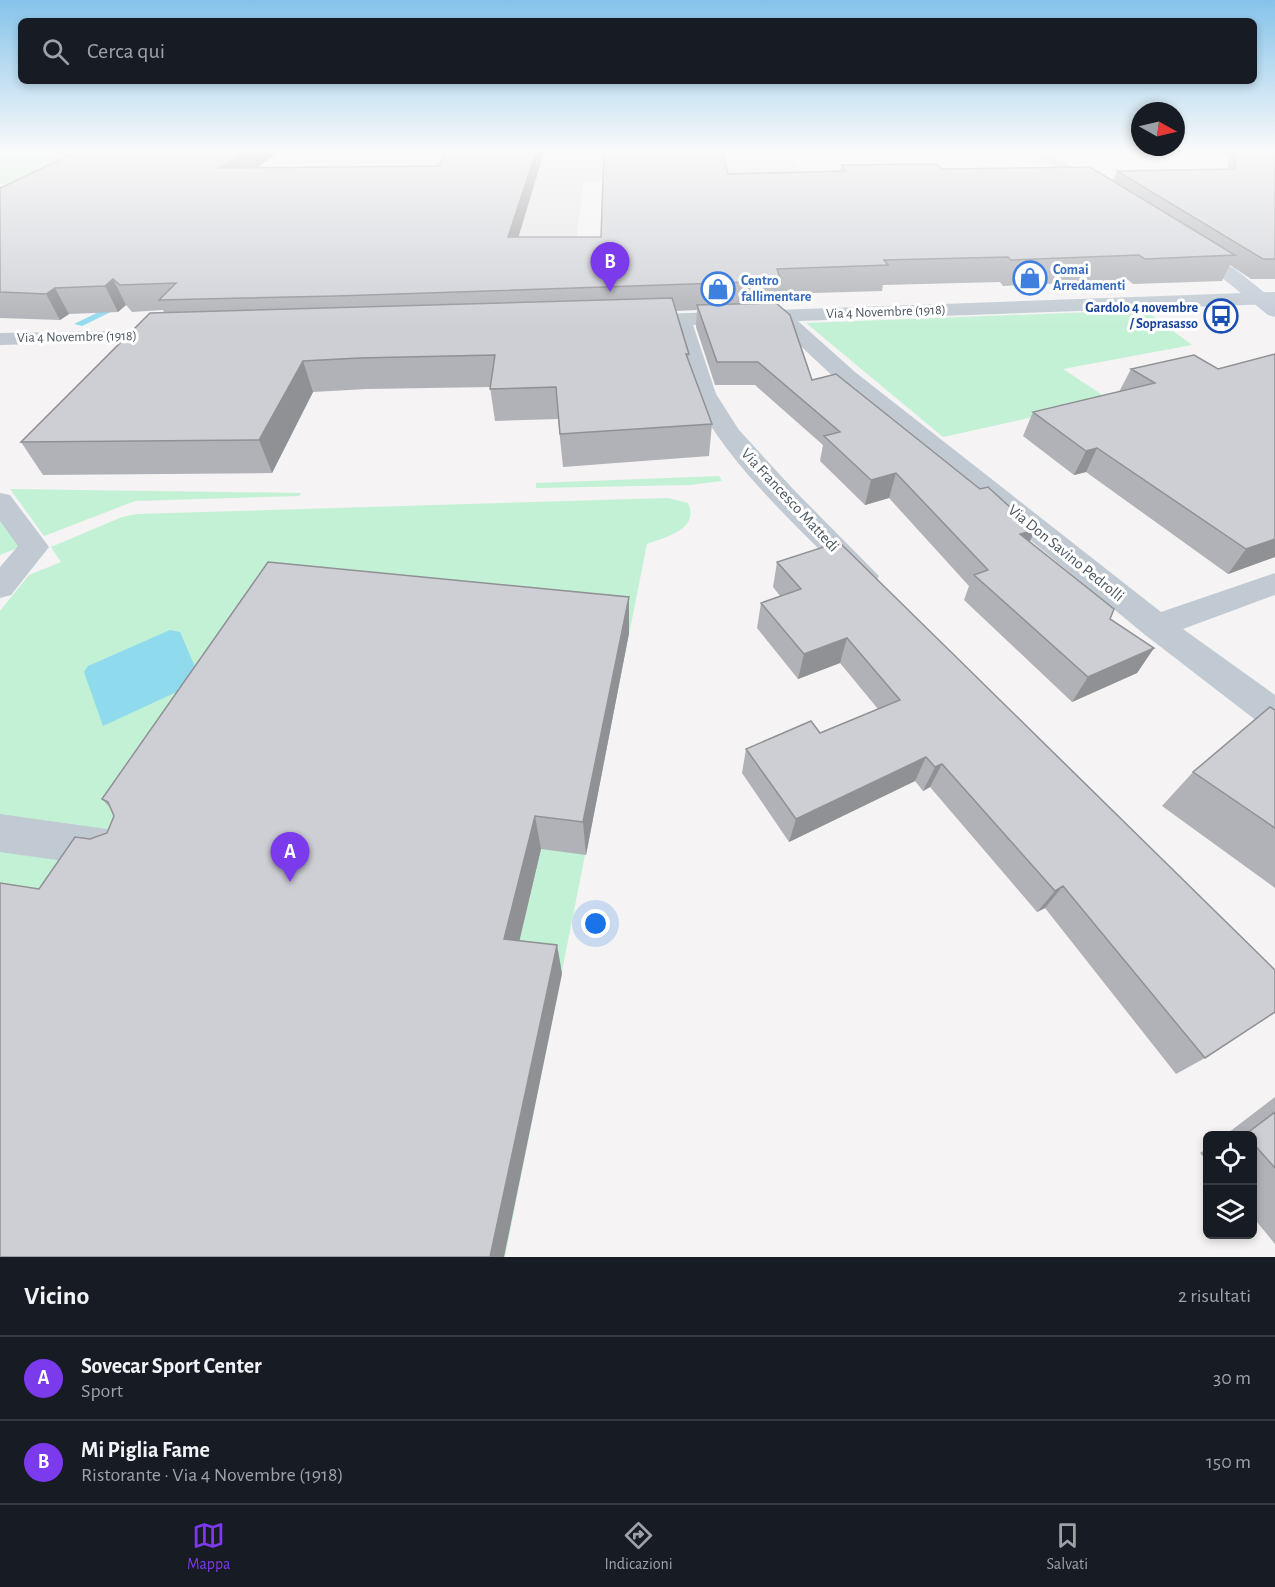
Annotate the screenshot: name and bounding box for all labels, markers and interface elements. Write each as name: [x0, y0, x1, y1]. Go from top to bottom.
search box: [18, 18, 1257, 84]
icon: search: [39, 35, 72, 68]
text: Cerca qui: [87, 40, 165, 62]
north arrow: [1131, 102, 1185, 156]
pin: B: [590, 242, 630, 292]
shop icon: Comai Arredamenti: [1012, 260, 1048, 296]
place label: Comai Arredamenti: [1053, 263, 1125, 293]
shop icon: Centro fallimentare: [700, 271, 736, 307]
place label: Centro fallimentare: [741, 274, 812, 304]
bus stop icon: Gardolo 4 novembre / Soprasasso: [1203, 298, 1239, 334]
place label: Gardolo 4 novembre / Soprasasso: [1085, 301, 1198, 331]
street label: Via 4 Novembre (1918): [826, 303, 946, 321]
street label: Via 4 Novembre (1918): [17, 329, 137, 345]
street label: Via Francesco Mattedi: [738, 445, 842, 555]
street label: Via Don Savino Pedrolli: [1005, 502, 1127, 604]
pin: A: [270, 832, 310, 882]
your location: [581, 909, 610, 938]
map controls: [1203, 1131, 1257, 1239]
button: locate: [1203, 1131, 1257, 1185]
button: layers: [1203, 1185, 1257, 1239]
text: Vicino: [24, 1283, 89, 1309]
text: 2 risultati: [1178, 1286, 1251, 1306]
text: Sovecar Sport Center: [81, 1355, 262, 1377]
text: A: [38, 1368, 50, 1388]
text: 30 m: [1213, 1368, 1251, 1388]
text: Sport: [81, 1381, 123, 1401]
text: Mi Piglia Fame: [81, 1439, 210, 1461]
text: B: [38, 1452, 49, 1472]
text: 150 m: [1206, 1452, 1251, 1472]
text: Ristorante · Via 4 Novembre (1918): [81, 1465, 344, 1485]
tab: Mappa: [187, 1519, 231, 1574]
tab: Indicazioni: [604, 1519, 673, 1574]
tab: Salvati: [1047, 1519, 1088, 1574]

